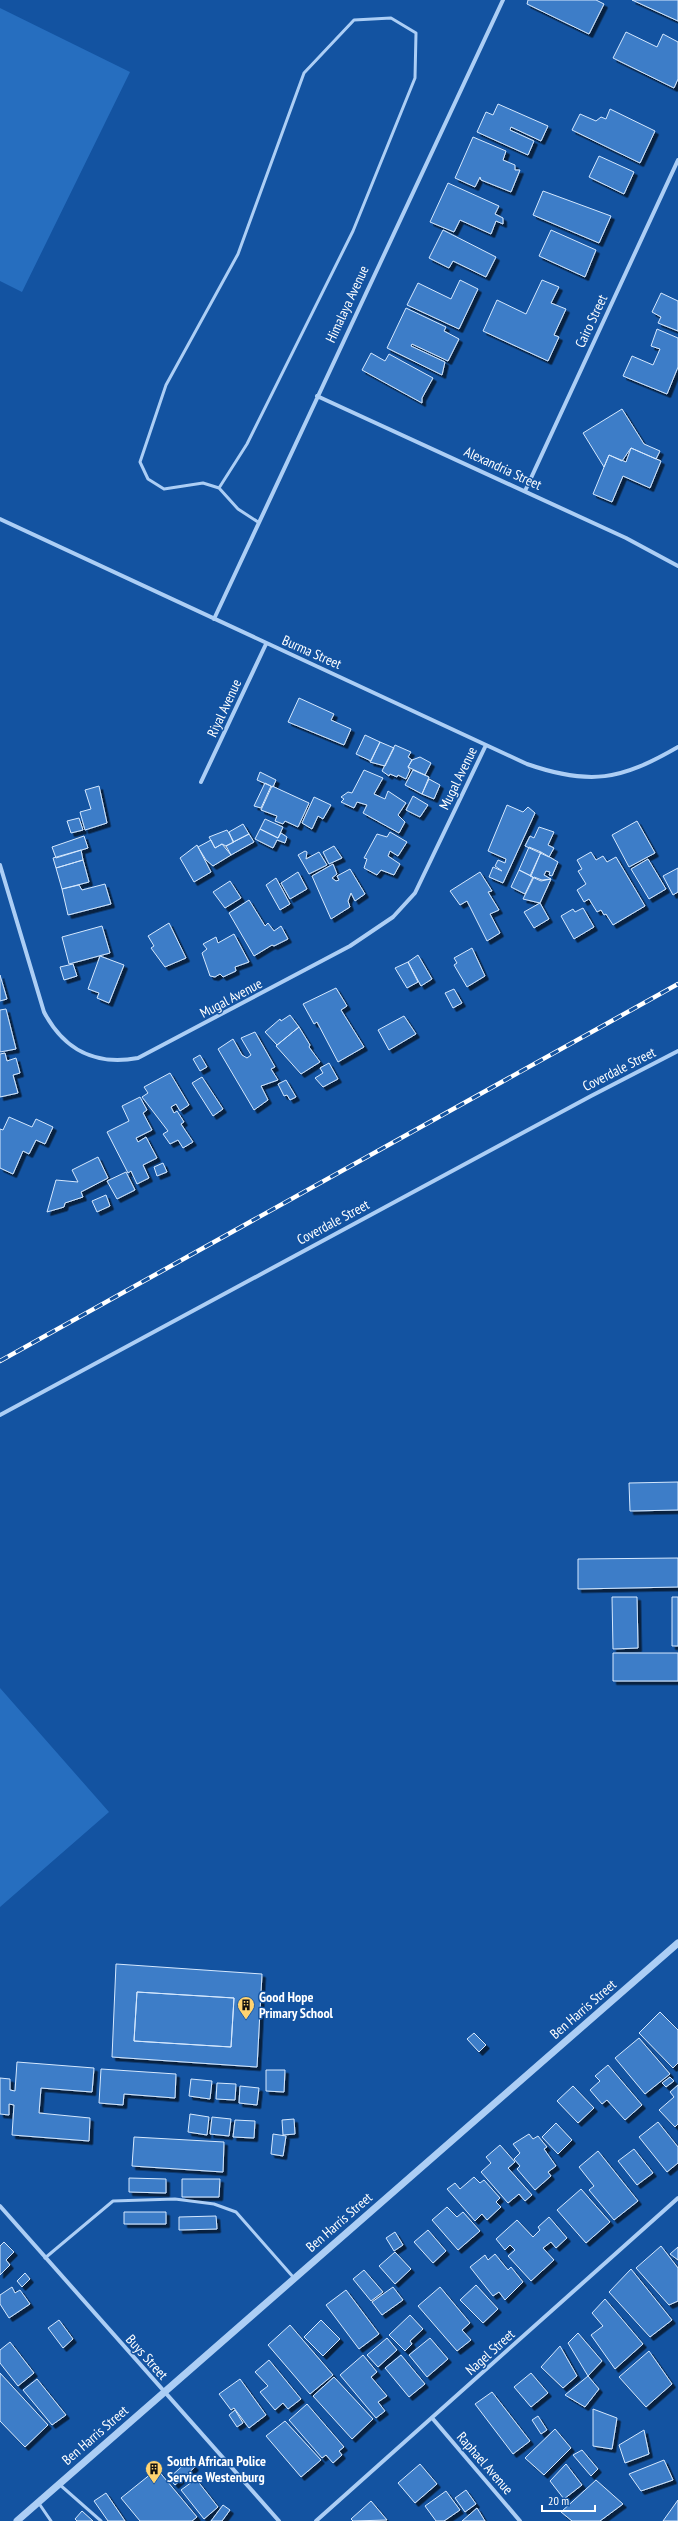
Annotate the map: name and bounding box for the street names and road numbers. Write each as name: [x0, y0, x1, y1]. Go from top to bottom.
street label: Himalaya Avenue: [321, 262, 373, 345]
street label: Cairo Street: [571, 291, 611, 350]
street label: Alexandria Street: [461, 442, 545, 494]
street label: Burma Street: [279, 631, 345, 673]
street label: Riyal Avenue: [203, 676, 245, 740]
street label: Mugal Avenue: [435, 743, 481, 812]
street label: Mugal Avenue: [197, 974, 265, 1022]
street label: Coverdale Street: [579, 1043, 659, 1095]
street label: Coverdale Street: [294, 1195, 373, 1249]
street label: Ben Harris Street: [546, 1975, 620, 2043]
street label: Ben Harris Street: [302, 2188, 376, 2256]
street label: Nagel Street: [462, 2325, 518, 2379]
street label: Buys Street: [122, 2331, 172, 2383]
street label: Ben Harris Street: [58, 2401, 132, 2469]
street label: Raphael Avenue: [453, 2428, 517, 2498]

